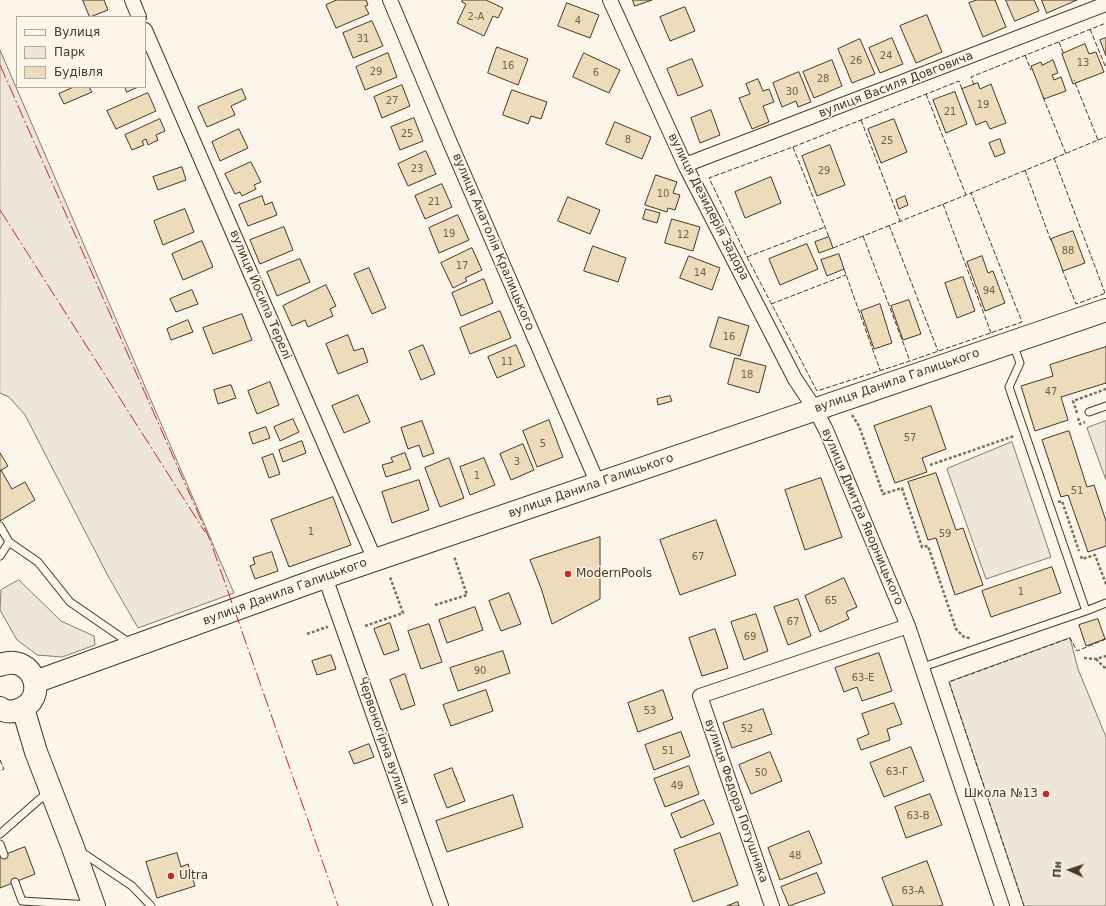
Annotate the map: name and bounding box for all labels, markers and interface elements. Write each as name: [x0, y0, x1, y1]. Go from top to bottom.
house number: 2-А: [468, 11, 484, 23]
house number: 4: [575, 15, 581, 27]
legend: [16, 16, 146, 88]
text: Вулиця: [54, 25, 100, 39]
house number: 31: [357, 33, 369, 45]
text: Парк: [54, 45, 85, 59]
street label: вулиця Василя Довговича: [817, 49, 975, 121]
house number: 24: [880, 50, 892, 62]
house number: 26: [850, 55, 862, 67]
house number: 13: [1077, 57, 1089, 69]
house number: 16: [502, 60, 514, 72]
text: Будівля: [54, 65, 103, 79]
house number: 29: [370, 66, 382, 78]
house number: 6: [593, 67, 599, 79]
house number: 28: [817, 73, 829, 85]
house number: 30: [786, 86, 798, 98]
house number: 27: [386, 95, 398, 107]
house number: 19: [977, 99, 989, 111]
house number: 21: [944, 106, 956, 118]
house number: 25: [401, 128, 413, 140]
street label: вулиця Дезидерія Задора: [665, 131, 751, 283]
house number: 8: [625, 134, 631, 146]
house number: 25: [881, 135, 893, 147]
street label: вулиця Анатолія Кралицького: [449, 151, 537, 333]
house number: 23: [411, 163, 423, 175]
house number: 29: [818, 165, 830, 177]
house number: 10: [657, 188, 669, 200]
house number: 21: [428, 196, 440, 208]
street label: вулиця Йосипа Терелі: [226, 228, 294, 362]
house number: 19: [443, 228, 455, 240]
house number: 12: [677, 229, 689, 241]
house number: 88: [1062, 245, 1074, 257]
house number: 17: [456, 260, 468, 272]
house number: 14: [694, 267, 706, 279]
house number: 94: [983, 285, 995, 297]
house number: 16: [723, 331, 735, 343]
street label: вулиця Данила Галицького: [813, 346, 981, 416]
house number: 11: [501, 356, 513, 368]
house number: 18: [741, 369, 753, 381]
house number: 47: [1045, 386, 1057, 398]
street label: вулиця Дмитра Яворницького: [818, 427, 906, 607]
house number: 57: [904, 432, 916, 444]
house number: 5: [540, 438, 546, 450]
street label: вулиця Данила Галицького: [507, 451, 675, 521]
house number: 3: [514, 456, 520, 468]
house number: 1: [474, 470, 480, 482]
house number: 51: [1071, 485, 1083, 497]
house number: 1: [308, 526, 314, 538]
house number: 59: [939, 528, 951, 540]
house number: 67: [692, 551, 704, 563]
street label: вулиця Данила Галицького: [201, 556, 369, 628]
place label: ModernPools: [576, 567, 652, 581]
marker: ModernPools: [563, 569, 573, 579]
house number: 1: [1018, 586, 1024, 598]
house number: 65: [825, 595, 837, 607]
house number: 67: [787, 616, 799, 628]
house number: 69: [744, 631, 756, 643]
house number: 90: [474, 665, 486, 677]
house number: 63-Е: [852, 672, 874, 684]
street label: Червоногірна вулиця: [354, 675, 412, 807]
house number: 53: [644, 705, 656, 717]
street label: вулиця Федора Потушняка: [701, 717, 771, 885]
house number: 52: [741, 723, 753, 735]
house number: 51: [662, 745, 674, 757]
house number: 63-Г: [886, 766, 908, 778]
house number: 50: [755, 767, 767, 779]
house number: 49: [671, 780, 683, 792]
place label: Школа №13: [964, 787, 1038, 801]
marker: Школа №13: [1041, 789, 1051, 799]
house number: 63-В: [906, 810, 930, 822]
house number: 48: [789, 850, 801, 862]
north arrow: [1050, 850, 1090, 890]
text: Пн: [1051, 861, 1064, 878]
place label: Ultra: [179, 869, 208, 883]
marker: Ultra: [166, 871, 176, 881]
house number: 63-А: [901, 885, 925, 897]

